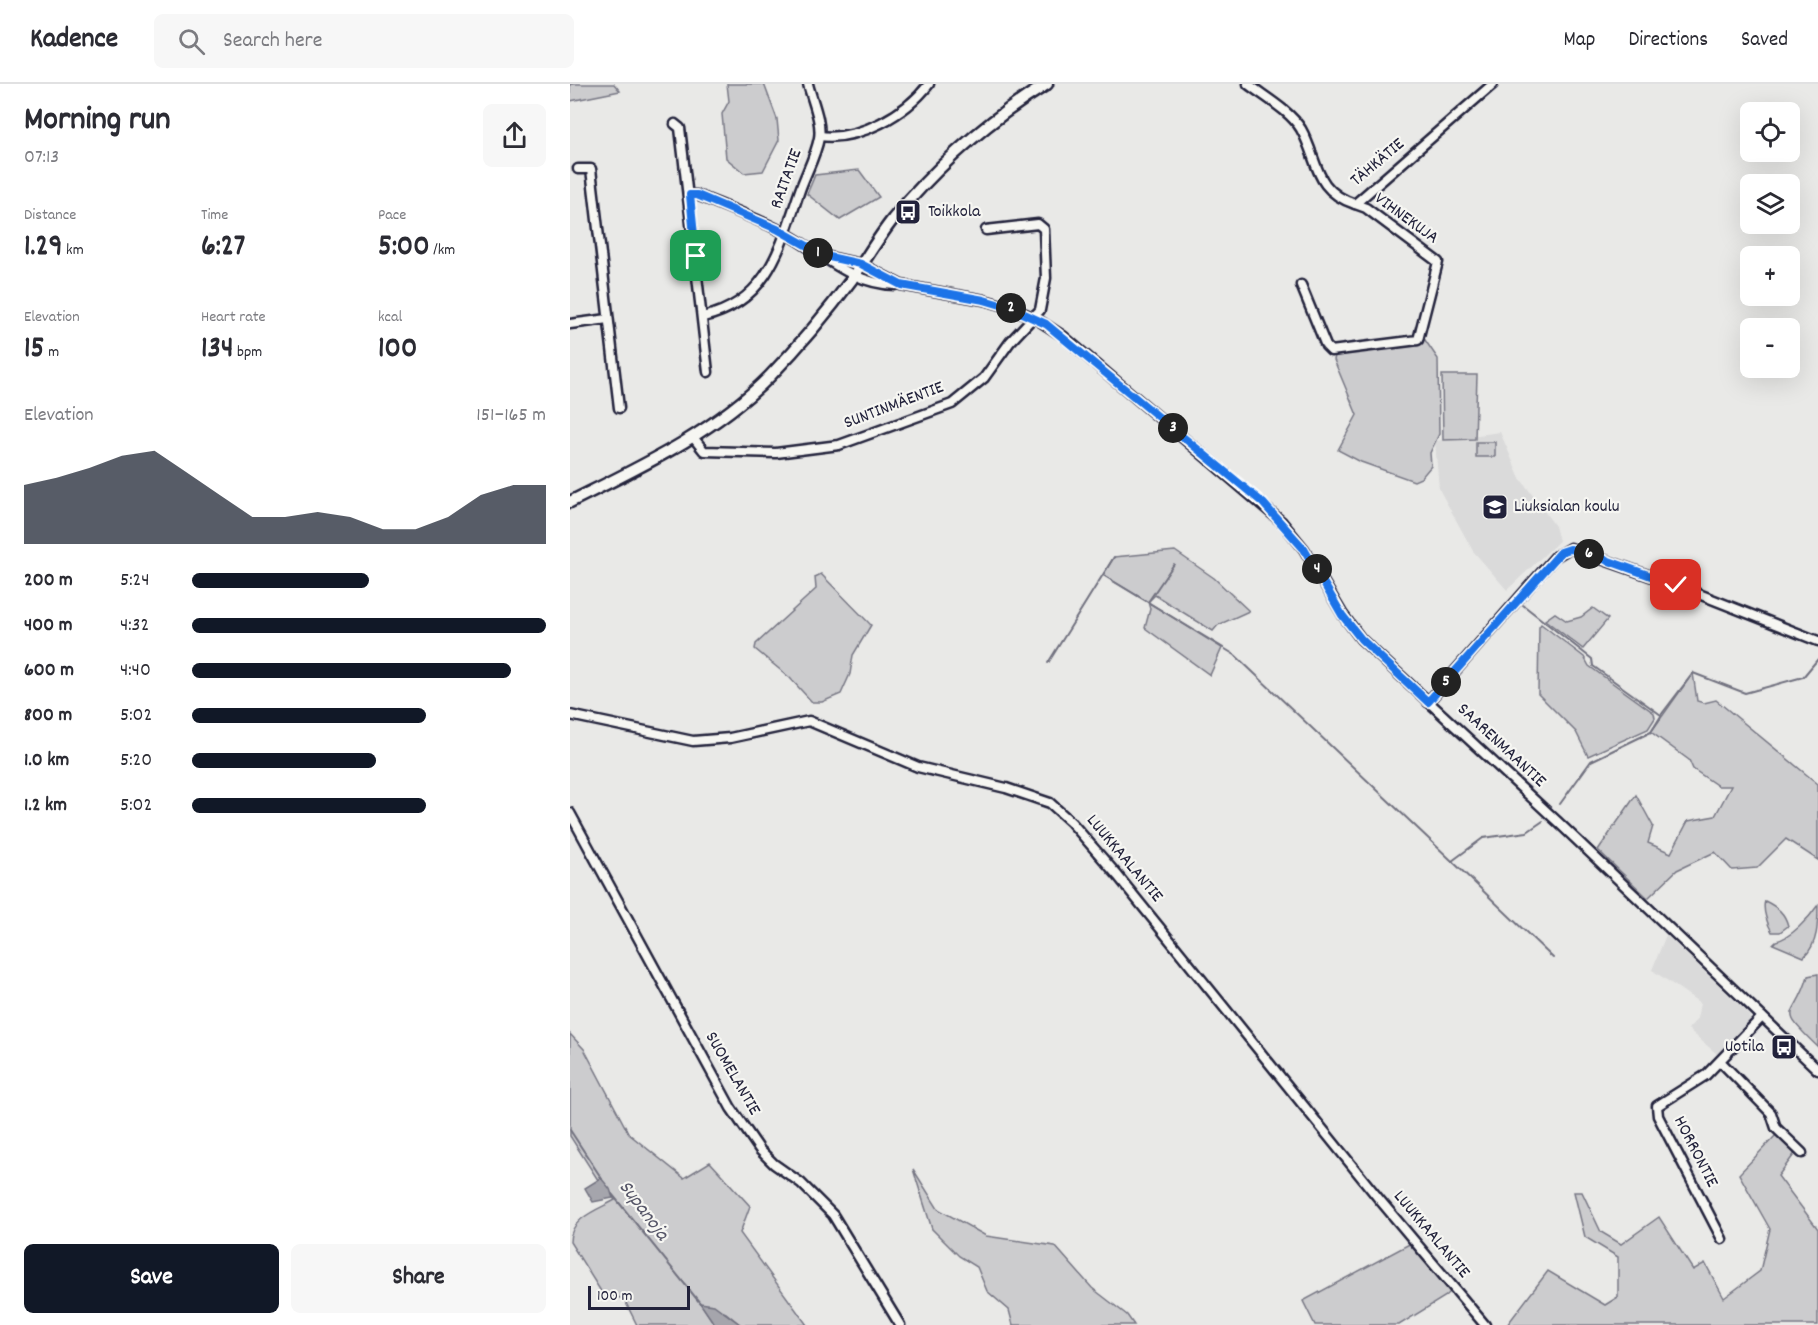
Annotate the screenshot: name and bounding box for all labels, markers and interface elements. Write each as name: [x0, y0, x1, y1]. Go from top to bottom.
search box: [154, 14, 574, 68]
text: Kadence: [30, 21, 118, 61]
icon: search: [175, 25, 208, 58]
text: Search here: [223, 26, 322, 57]
text: Map: [1564, 26, 1595, 56]
text: Directions: [1628, 26, 1708, 56]
text: Saved: [1741, 26, 1788, 56]
text: Morning run: [24, 98, 171, 145]
map controls: [1740, 102, 1800, 378]
button: locate: [1740, 102, 1800, 162]
button: share: [483, 104, 546, 167]
street label: TÄHKÄTIE: [1345, 133, 1411, 193]
text: 07:13: [24, 144, 59, 172]
street label: RAITATIE: [765, 146, 809, 212]
button: layers: [1740, 174, 1800, 234]
street label: VIHNEKUJA: [1369, 187, 1443, 251]
bus stop icon: Toikkola: [893, 197, 923, 227]
place label: Toikkola: [928, 200, 981, 225]
text: Distance: [24, 204, 76, 227]
text: Time: [201, 204, 228, 227]
text: Pace: [378, 204, 406, 227]
text: 1.29: [24, 227, 62, 270]
text: 6:27: [201, 227, 245, 270]
text: 5:00: [378, 227, 430, 270]
pin: [670, 230, 721, 281]
pin: 1: [803, 238, 833, 268]
text: km: [62, 239, 84, 262]
text: /km: [430, 239, 455, 262]
icon: arrive: [679, 239, 712, 272]
text: 1: [816, 241, 820, 264]
button: +: [1740, 246, 1800, 306]
pin: 2: [996, 293, 1026, 323]
text: 2: [1008, 296, 1015, 319]
text: Elevation: [24, 306, 80, 329]
text: Heart rate: [201, 306, 266, 329]
text: kcal: [378, 306, 402, 329]
button: −: [1740, 318, 1800, 378]
text: 15: [24, 329, 44, 372]
text: 134: [201, 329, 233, 372]
text: 100: [378, 329, 417, 372]
text: m: [44, 341, 59, 364]
text: bpm: [233, 341, 262, 364]
street label: SUNTINMÄENTIE: [840, 376, 948, 436]
text: Elevation: [24, 402, 94, 430]
text: 151–165 m: [476, 402, 546, 430]
pin: 3: [1158, 413, 1188, 443]
text: 3: [1169, 416, 1177, 439]
school or university icon: Liuksialan koulu: [1480, 492, 1510, 522]
place label: Liuksialan koulu: [1514, 495, 1619, 520]
pin: 6: [1574, 539, 1604, 569]
text: 6: [1585, 542, 1593, 565]
pin: 4: [1302, 554, 1332, 584]
text: 4: [1314, 557, 1320, 580]
pin: [1650, 559, 1701, 610]
text: 200 m: [24, 567, 73, 595]
text: 5:24: [120, 567, 150, 595]
icon: check: [1659, 568, 1692, 601]
text: 400 m: [24, 612, 72, 640]
text: 4:32: [120, 612, 149, 640]
text: 600 m: [24, 657, 74, 685]
text: 4:40: [120, 657, 151, 685]
pin: 5: [1431, 667, 1461, 697]
text: 5: [1442, 670, 1450, 693]
street label: SAARENMAANTIE: [1451, 698, 1551, 794]
text: 800 m: [24, 702, 72, 730]
text: 5:02: [120, 702, 152, 730]
text: 1.0 km: [24, 747, 69, 775]
text: 5:20: [120, 747, 152, 775]
text: 1.2 km: [24, 792, 67, 820]
text: 5:02: [120, 792, 152, 820]
street label: LUUKKAALANTIE: [1080, 810, 1168, 908]
street label: SUOMELANTIE: [698, 1028, 766, 1120]
bus stop icon: Uotila: [1769, 1032, 1799, 1062]
place label: Uotila: [1725, 1035, 1765, 1060]
street label: HORRONTIE: [1666, 1112, 1724, 1192]
water label: Supanoja: [611, 1175, 676, 1248]
street label: LUUKKAALANTIE: [1387, 1186, 1475, 1284]
button: Save: [24, 1244, 279, 1313]
button: Share: [291, 1244, 546, 1313]
scale bar: [588, 1283, 690, 1310]
text: 100 m: [597, 1285, 633, 1308]

